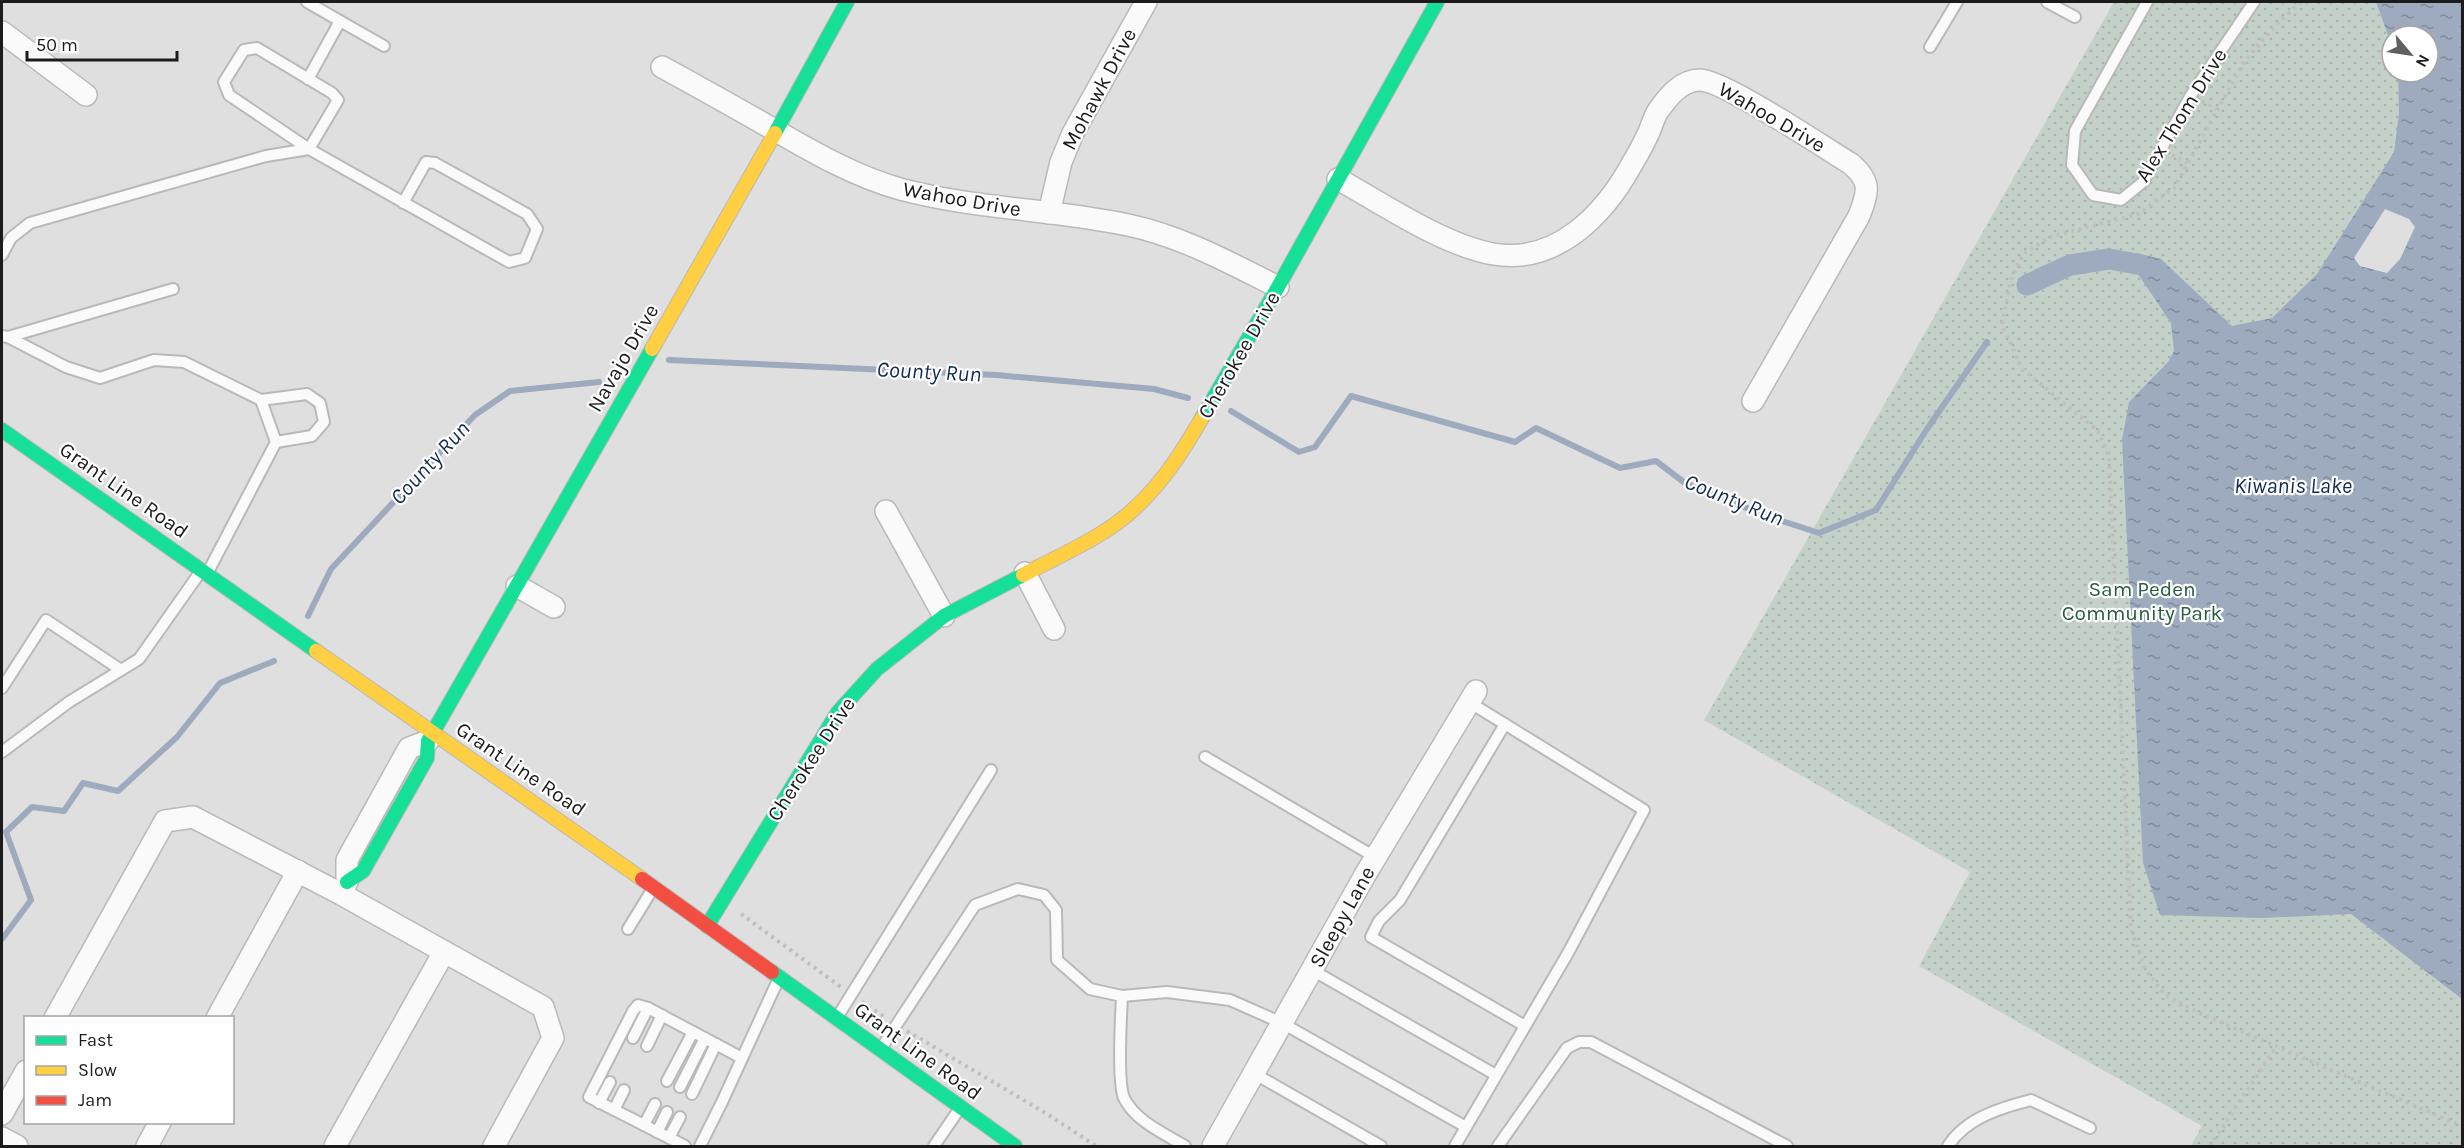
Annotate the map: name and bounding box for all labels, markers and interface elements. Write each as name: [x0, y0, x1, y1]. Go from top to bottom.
scale bar: [27, 24, 177, 62]
street label: Mohawk Drive: [1057, 24, 1141, 154]
north arrow: [2380, 24, 2440, 84]
text: 50 m: [36, 34, 78, 56]
street label: Alex Thom Drive: [2130, 44, 2232, 186]
text: N: [2412, 51, 2434, 71]
street label: Wahoo Drive: [1714, 77, 1830, 157]
street label: Wahoo Drive: [901, 177, 1023, 221]
street label: Cherokee Drive: [1193, 287, 1285, 423]
street label: Navajo Drive: [583, 300, 663, 416]
water label: County Run: [876, 356, 982, 388]
water label: County Run: [385, 416, 475, 510]
street label: Grant Line Road: [55, 437, 193, 543]
water label: County Run: [1681, 468, 1787, 532]
water label: Kiwanis Lake: [2234, 473, 2352, 499]
park label: Sam Peden Community Park: [2062, 577, 2222, 625]
street label: Cherokee Drive: [762, 693, 860, 825]
street label: Grant Line Road: [452, 717, 590, 821]
street label: Sleepy Lane: [1304, 862, 1380, 972]
street label: Grant Line Road: [850, 997, 986, 1105]
legend: [24, 1016, 234, 1124]
text: Fast: [78, 1029, 113, 1051]
text: Slow: [78, 1059, 117, 1081]
text: Jam: [78, 1089, 112, 1111]

